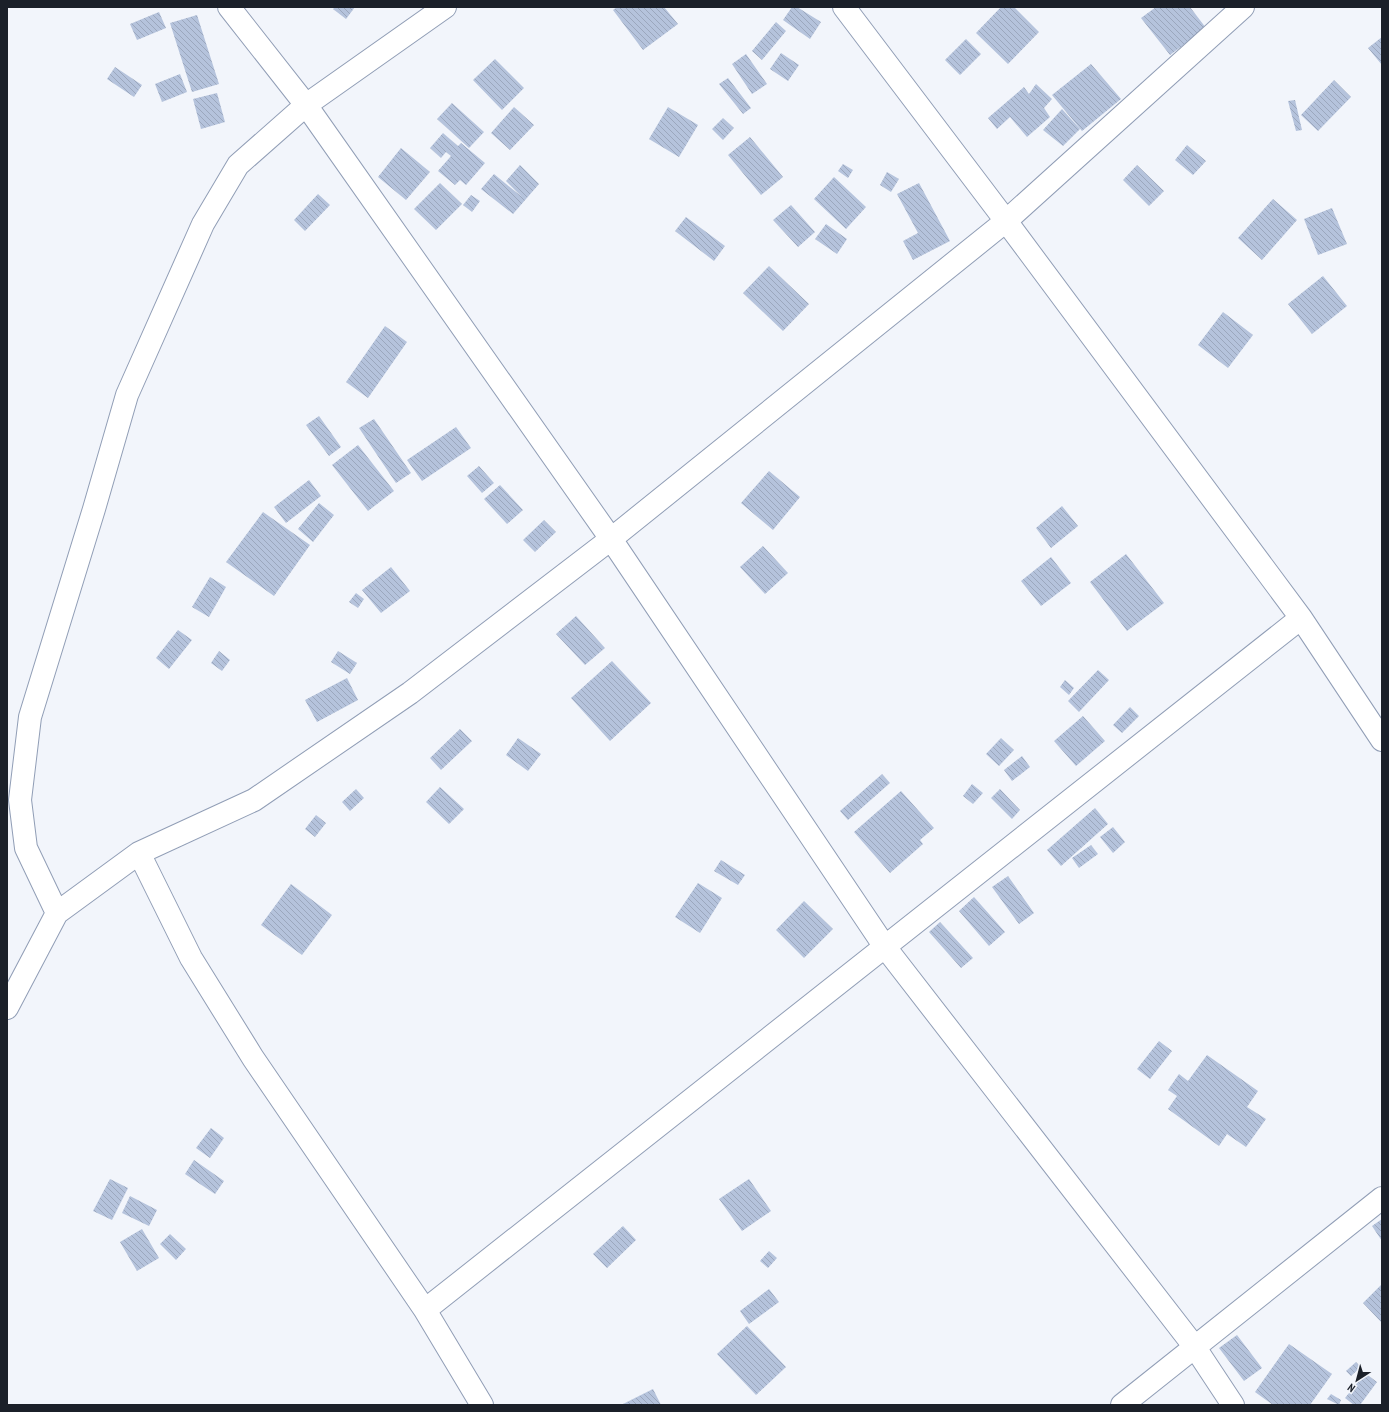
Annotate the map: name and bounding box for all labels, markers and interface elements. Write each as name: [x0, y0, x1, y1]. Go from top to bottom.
north arrow: [1337, 1360, 1377, 1400]
text: N: [1345, 1381, 1358, 1396]

